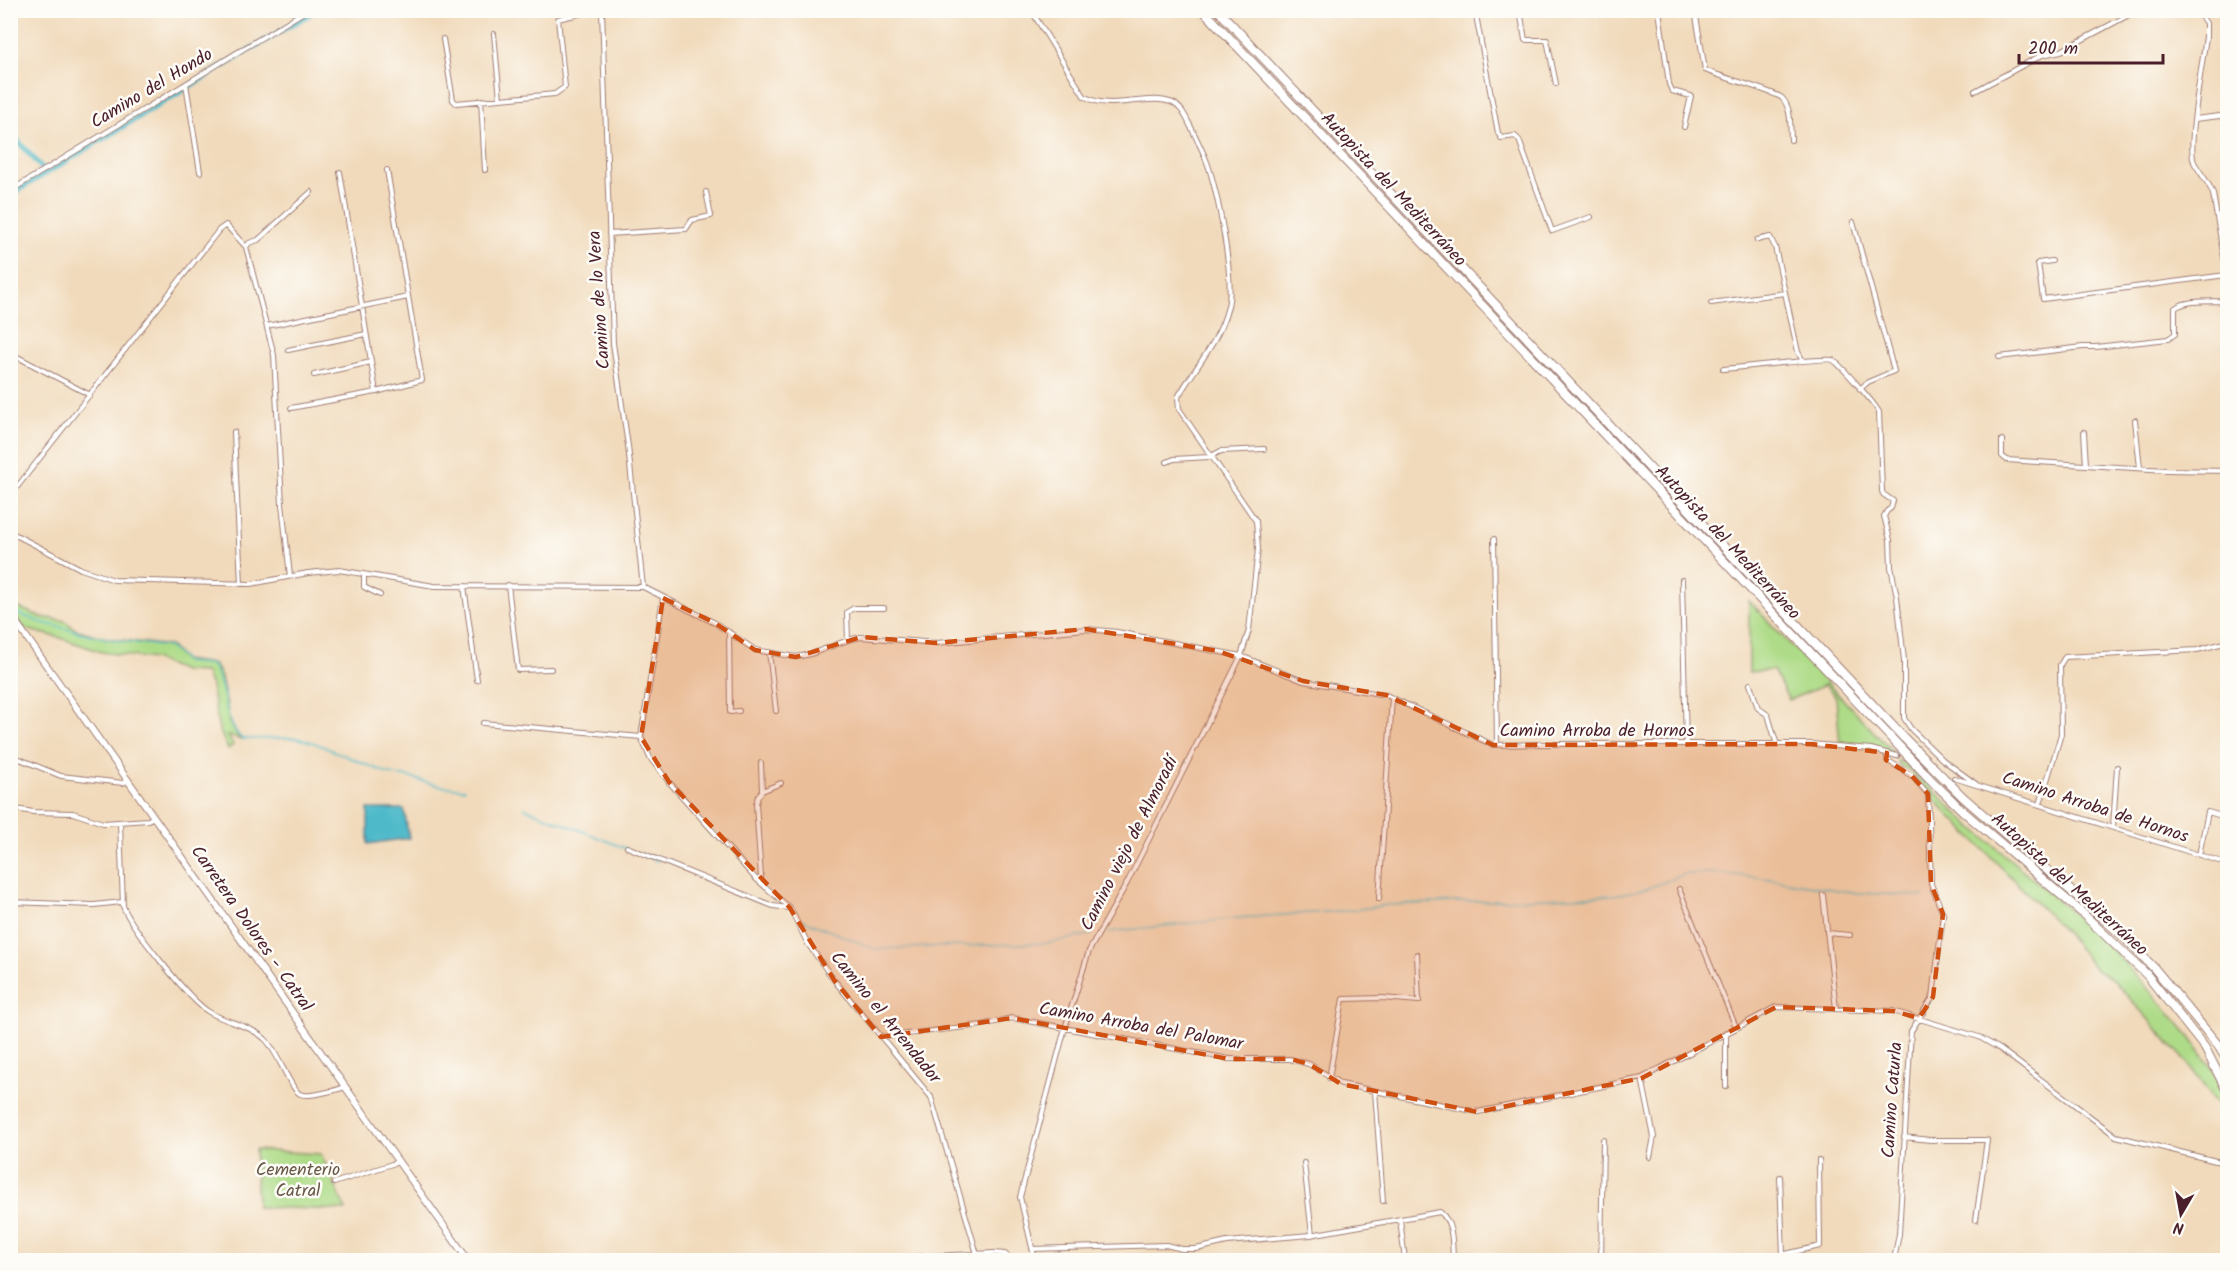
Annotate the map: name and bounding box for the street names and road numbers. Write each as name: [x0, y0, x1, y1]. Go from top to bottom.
street label: Camino del Hondo: [85, 41, 219, 137]
street label: Autopista del Mediterráneo: [1313, 106, 1473, 274]
street label: Camino de lo Vera: [581, 230, 619, 370]
street label: Autopista del Mediterráneo: [1647, 459, 1807, 627]
street label: Camino Arroba de Hornos: [1500, 717, 1695, 746]
street label: Camino viejo de Almoradí: [1073, 749, 1188, 936]
street label: Camino Arroba de Hornos: [1998, 764, 2192, 852]
street label: Autopista del Mediterráneo: [1984, 806, 2154, 964]
street label: Carretera Dolores - Catral: [182, 840, 320, 1019]
street label: Camino el Arrendador: [822, 945, 948, 1092]
street label: Camino Arroba del Palomar: [1036, 995, 1247, 1059]
street label: Camino Caturla: [1874, 1041, 1912, 1159]

